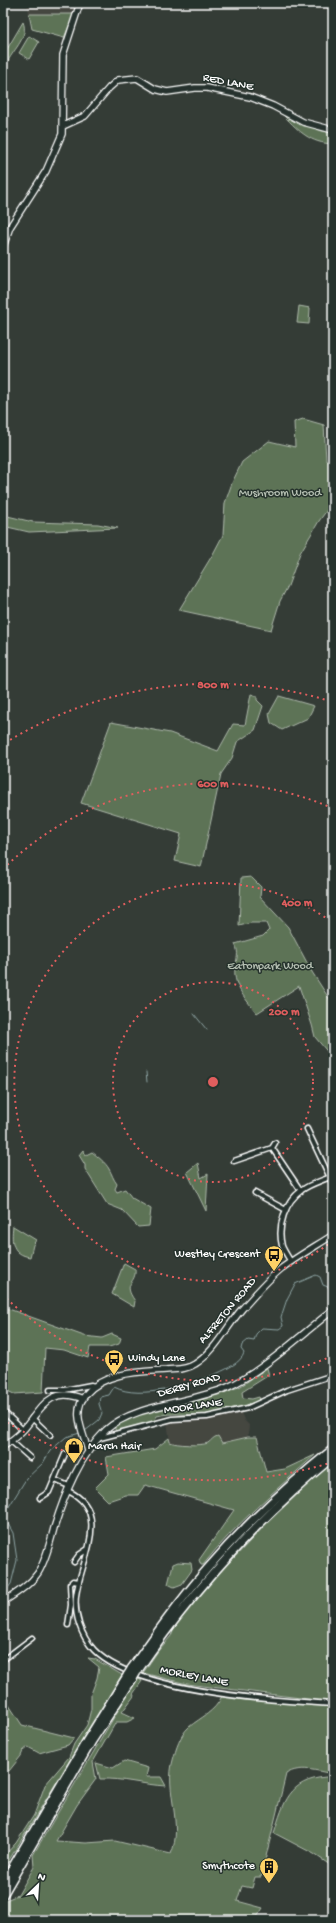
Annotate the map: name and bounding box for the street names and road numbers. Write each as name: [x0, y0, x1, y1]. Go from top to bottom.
street label: RED LANE: [202, 71, 255, 95]
street label: ALFRETON ROAD: [196, 1275, 260, 1347]
street label: DERBY ROAD: [155, 1370, 222, 1402]
street label: MOOR LANE: [163, 1396, 224, 1418]
street label: MORLEY LANE: [159, 1664, 230, 1691]

